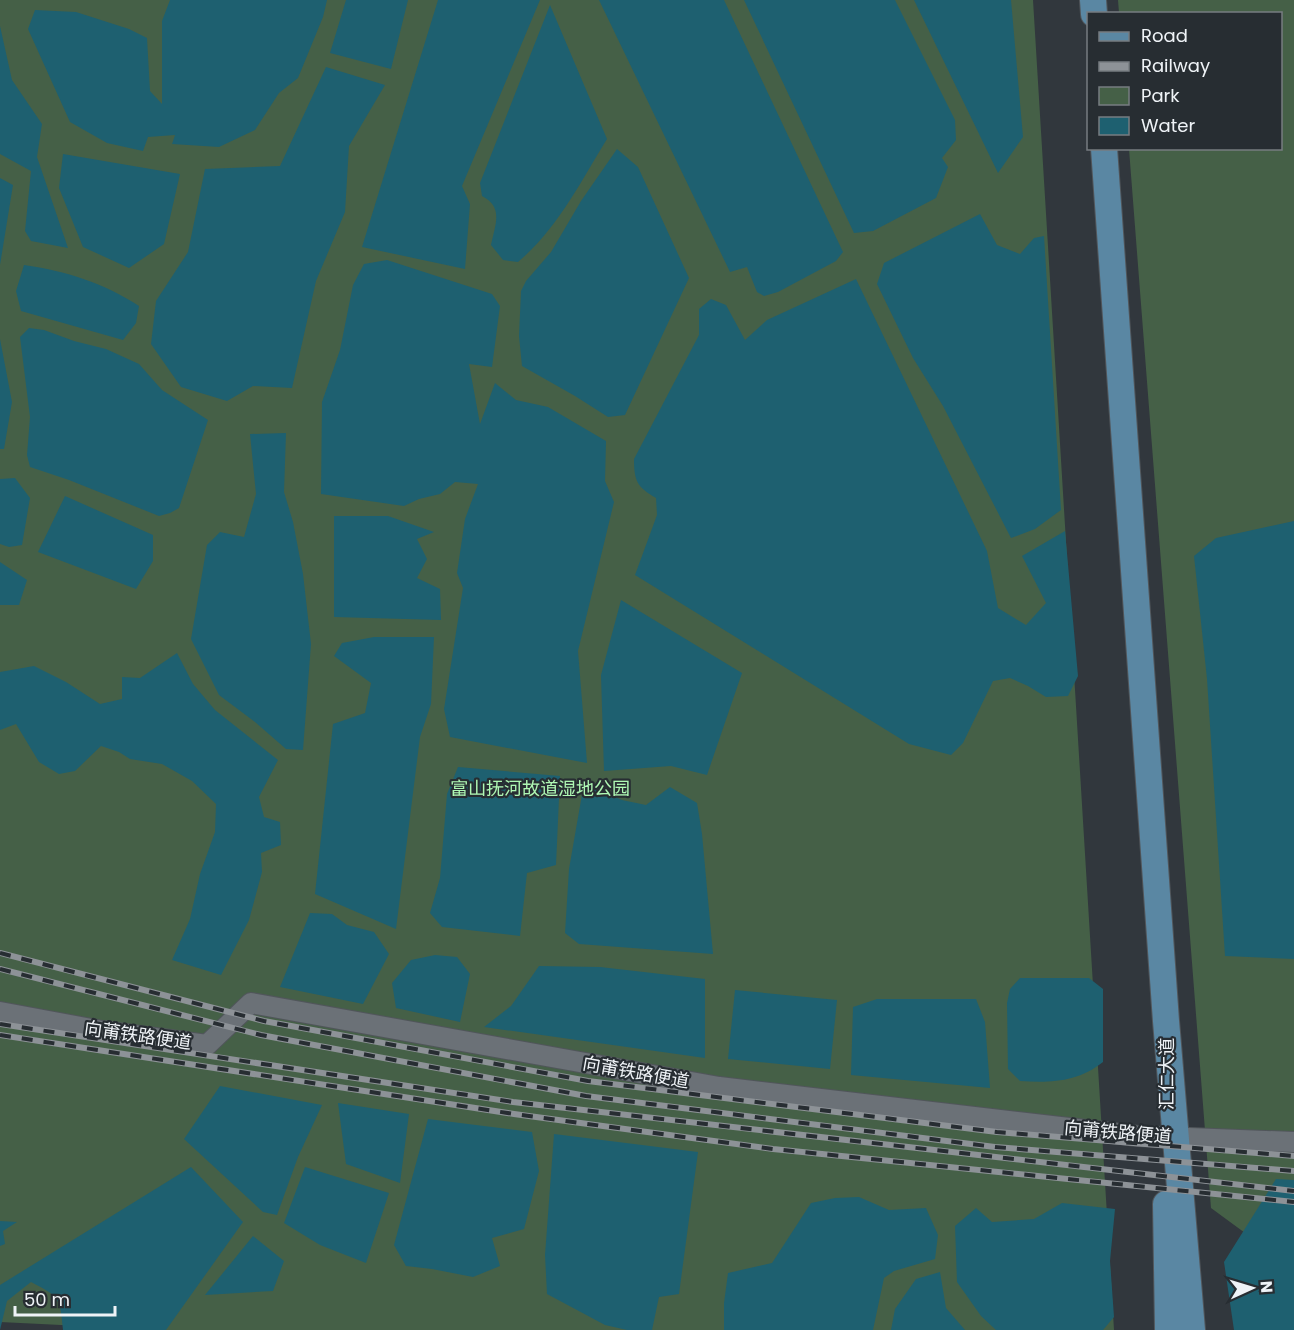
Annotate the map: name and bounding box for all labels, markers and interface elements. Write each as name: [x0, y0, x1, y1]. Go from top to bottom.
legend: [1087, 12, 1282, 150]
text: Road: [1141, 23, 1188, 48]
text: Railway: [1141, 53, 1210, 78]
text: Park: [1141, 83, 1180, 108]
text: Water: [1141, 113, 1195, 138]
park label: 富山抚河故道湿地公园: [450, 776, 630, 801]
street label: 向莆铁路便道: [83, 1015, 193, 1055]
street label: 汇仁大道: [1154, 1038, 1179, 1110]
street label: 向莆铁路便道: [581, 1050, 691, 1094]
street label: 向莆铁路便道: [1063, 1115, 1173, 1149]
north arrow: [1222, 1258, 1282, 1318]
scale bar: [15, 1279, 116, 1317]
text: N: [1255, 1280, 1278, 1294]
text: 50 m: [24, 1287, 70, 1312]

